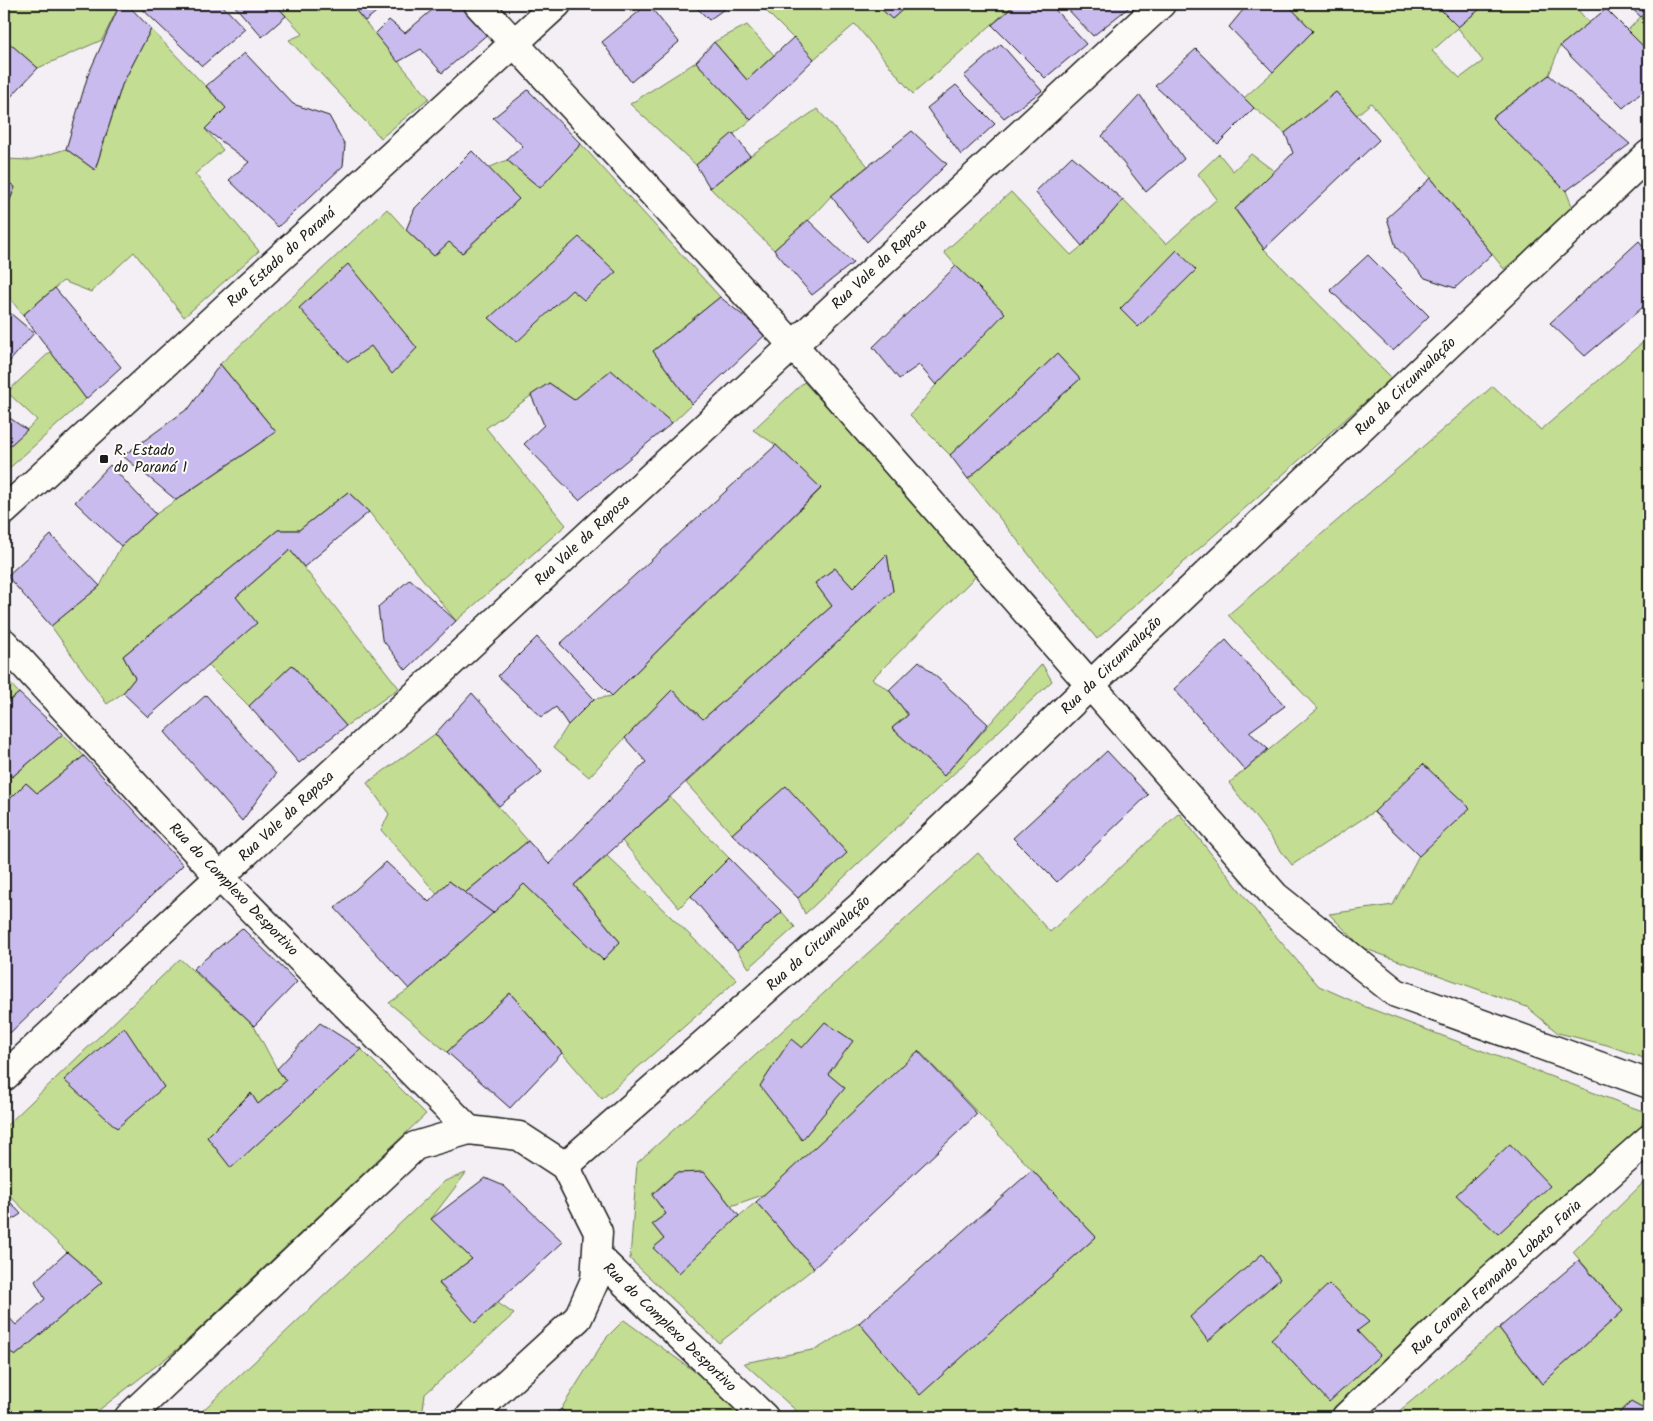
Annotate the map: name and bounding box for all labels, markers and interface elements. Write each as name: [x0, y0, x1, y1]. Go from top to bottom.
street label: Rua Estado do Paraná: [222, 201, 343, 313]
street label: Rua Vale da Raposa: [826, 214, 933, 316]
street label: Rua da Circunvalação: [1349, 332, 1462, 442]
place label: R. Estado do Paraná 1: [114, 439, 188, 480]
marker: R. Estado do Paraná 1: [98, 453, 110, 465]
street label: Rua Vale da Raposa: [529, 490, 636, 592]
street label: Rua da Circunvalação: [1055, 611, 1168, 721]
street label: Rua Vale da Raposa: [233, 766, 340, 868]
street label: Rua do Complexo Desportivo: [163, 817, 304, 962]
street label: Rua da Circunvalação: [761, 890, 876, 997]
street label: Rua Coronel Fernando Lobato Faria: [1406, 1194, 1588, 1361]
street label: Rua do Complexo Desportivo: [597, 1257, 742, 1398]

